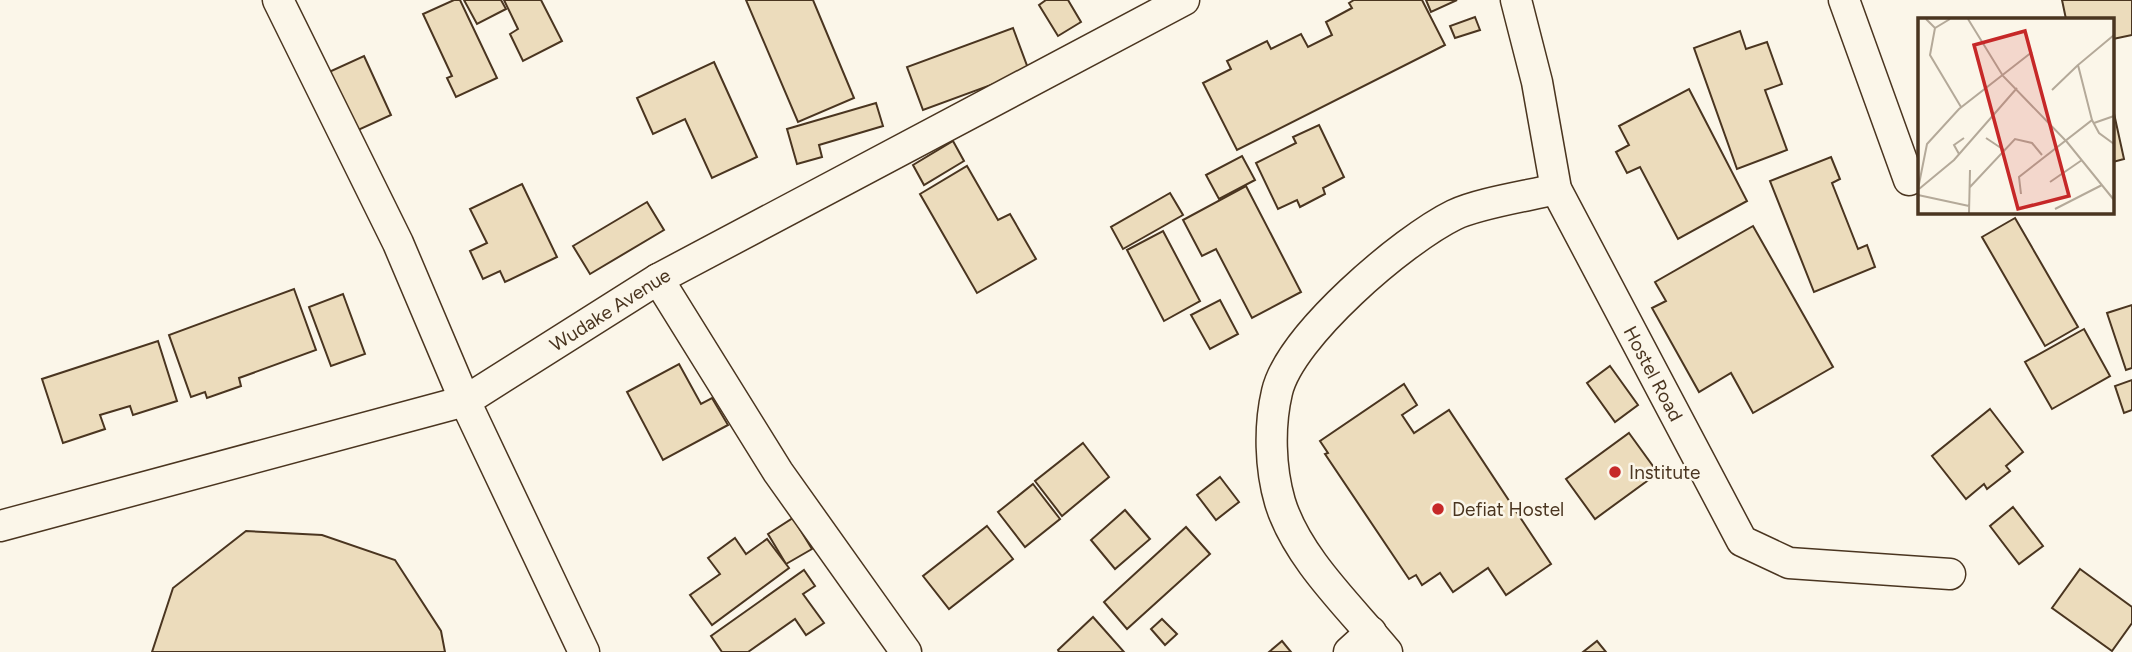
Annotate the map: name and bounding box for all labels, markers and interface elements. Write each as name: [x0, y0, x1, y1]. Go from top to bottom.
inset map: [1918, 18, 2114, 214]
street label: Wudake Avenue: [545, 263, 674, 356]
street label: Hostel Road: [1619, 322, 1688, 425]
place label: Institute: [1629, 461, 1701, 484]
marker: Institute: [1607, 464, 1623, 480]
place label: Defiat Hostel: [1452, 498, 1564, 521]
marker: Defiat Hostel: [1430, 501, 1446, 517]

